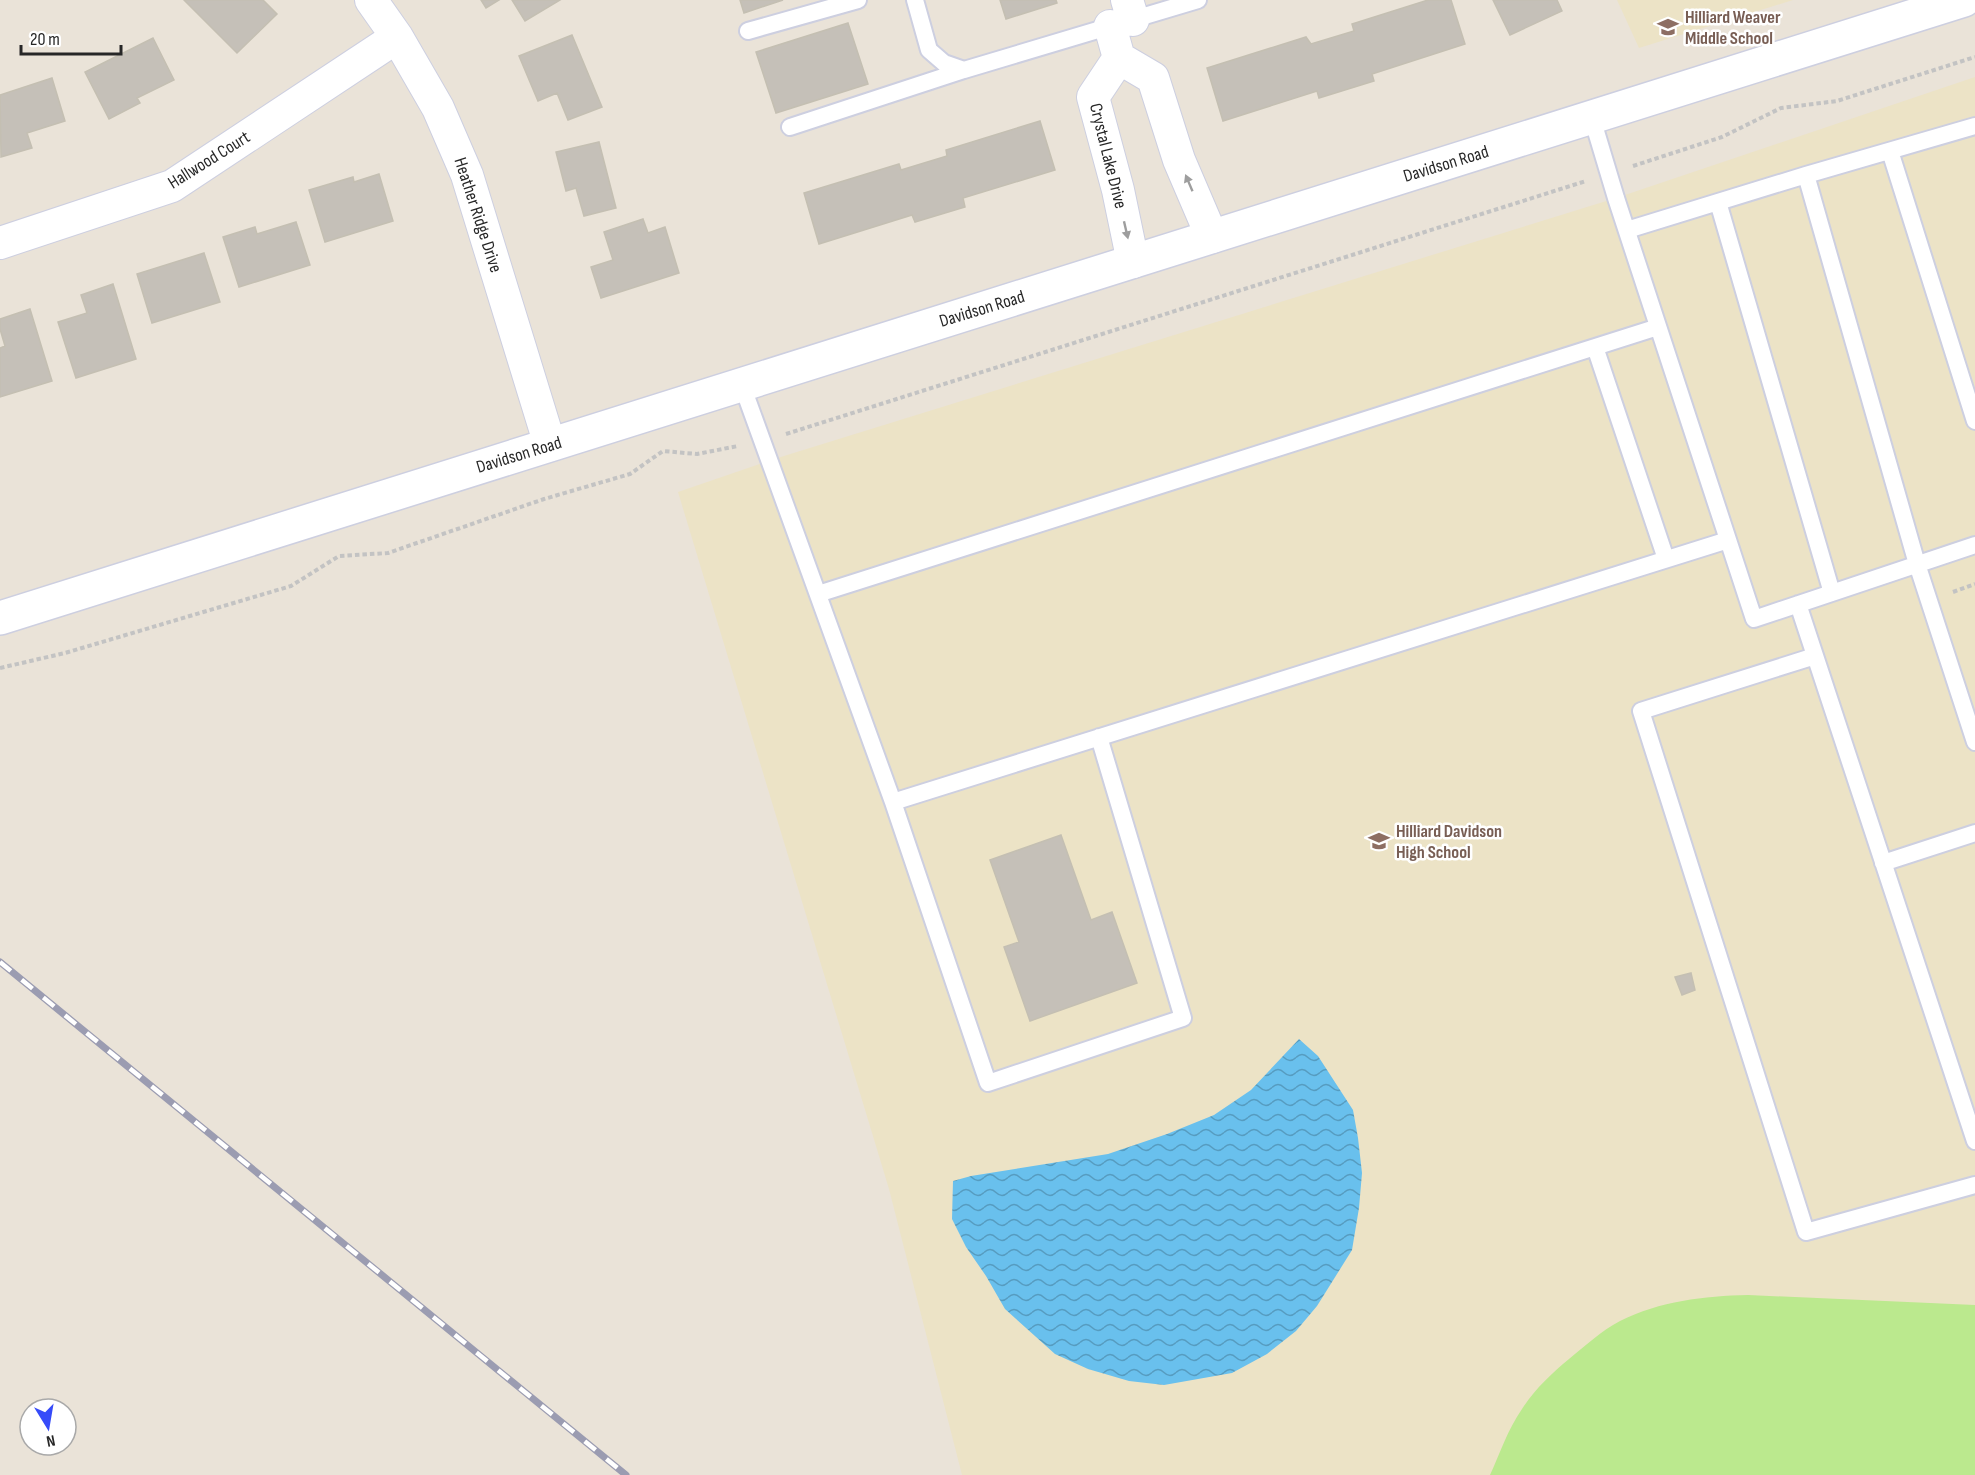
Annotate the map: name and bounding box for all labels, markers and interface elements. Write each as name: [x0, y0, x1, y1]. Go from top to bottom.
place label: Hilliard Weaver Middle School: [1685, 7, 1781, 49]
school or university icon: Hilliard Weaver Middle School: [1656, 15, 1680, 39]
scale bar: [21, 18, 122, 56]
text: 20 m: [30, 29, 60, 50]
street label: Crystal Lake Drive: [1085, 101, 1131, 211]
street label: Hallwood Court: [164, 126, 254, 193]
street label: Davidson Road: [1401, 141, 1491, 187]
street label: Heather Ridge Drive: [450, 155, 506, 275]
one-way arrow: [1184, 174, 1194, 192]
one-way arrow: [1122, 221, 1132, 239]
street label: Davidson Road: [937, 286, 1027, 332]
street label: Davidson Road: [474, 432, 564, 478]
place label: Hilliard Davidson High School: [1396, 821, 1502, 863]
school or university icon: Hilliard Davidson High School: [1367, 829, 1391, 853]
north arrow: [18, 1397, 78, 1457]
text: N: [45, 1430, 57, 1450]

